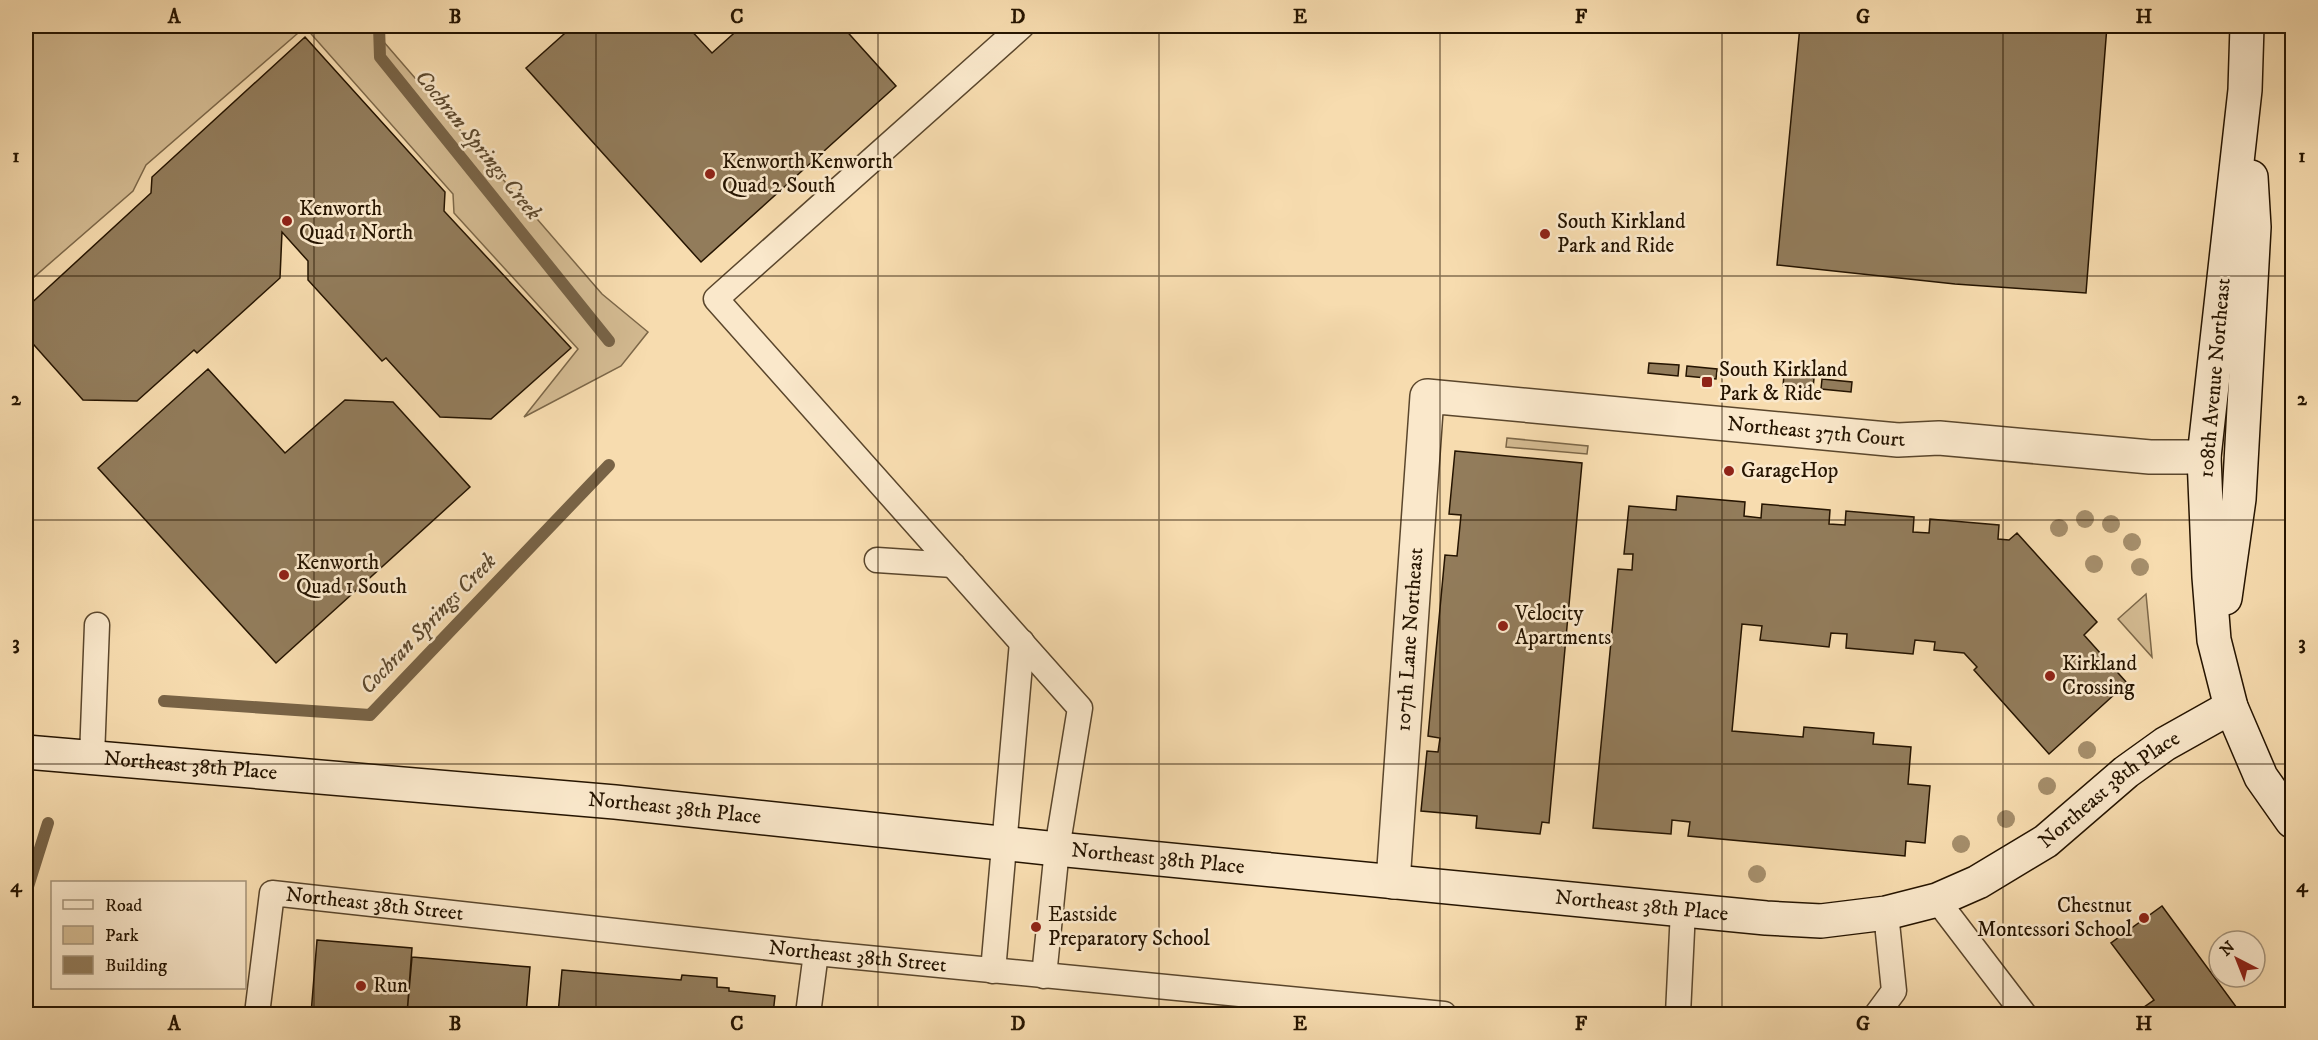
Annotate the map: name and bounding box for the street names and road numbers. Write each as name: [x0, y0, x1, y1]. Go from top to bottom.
street label: 108th Avenue Northeast: [2193, 277, 2237, 479]
street label: Northeast 37th Court: [1726, 411, 1906, 453]
street label: 107th Lane Northeast: [1391, 546, 1429, 732]
street label: Northeast 38th Place: [2033, 725, 2185, 854]
street label: Northeast 38th Place: [103, 746, 279, 786]
street label: Northeast 38th Place: [587, 787, 763, 830]
street label: Northeast 38th Place: [1070, 837, 1246, 880]
street label: Northeast 38th Street: [284, 882, 465, 927]
street label: Northeast 38th Place: [1554, 885, 1730, 927]
street label: Northeast 38th Street: [767, 935, 948, 979]

